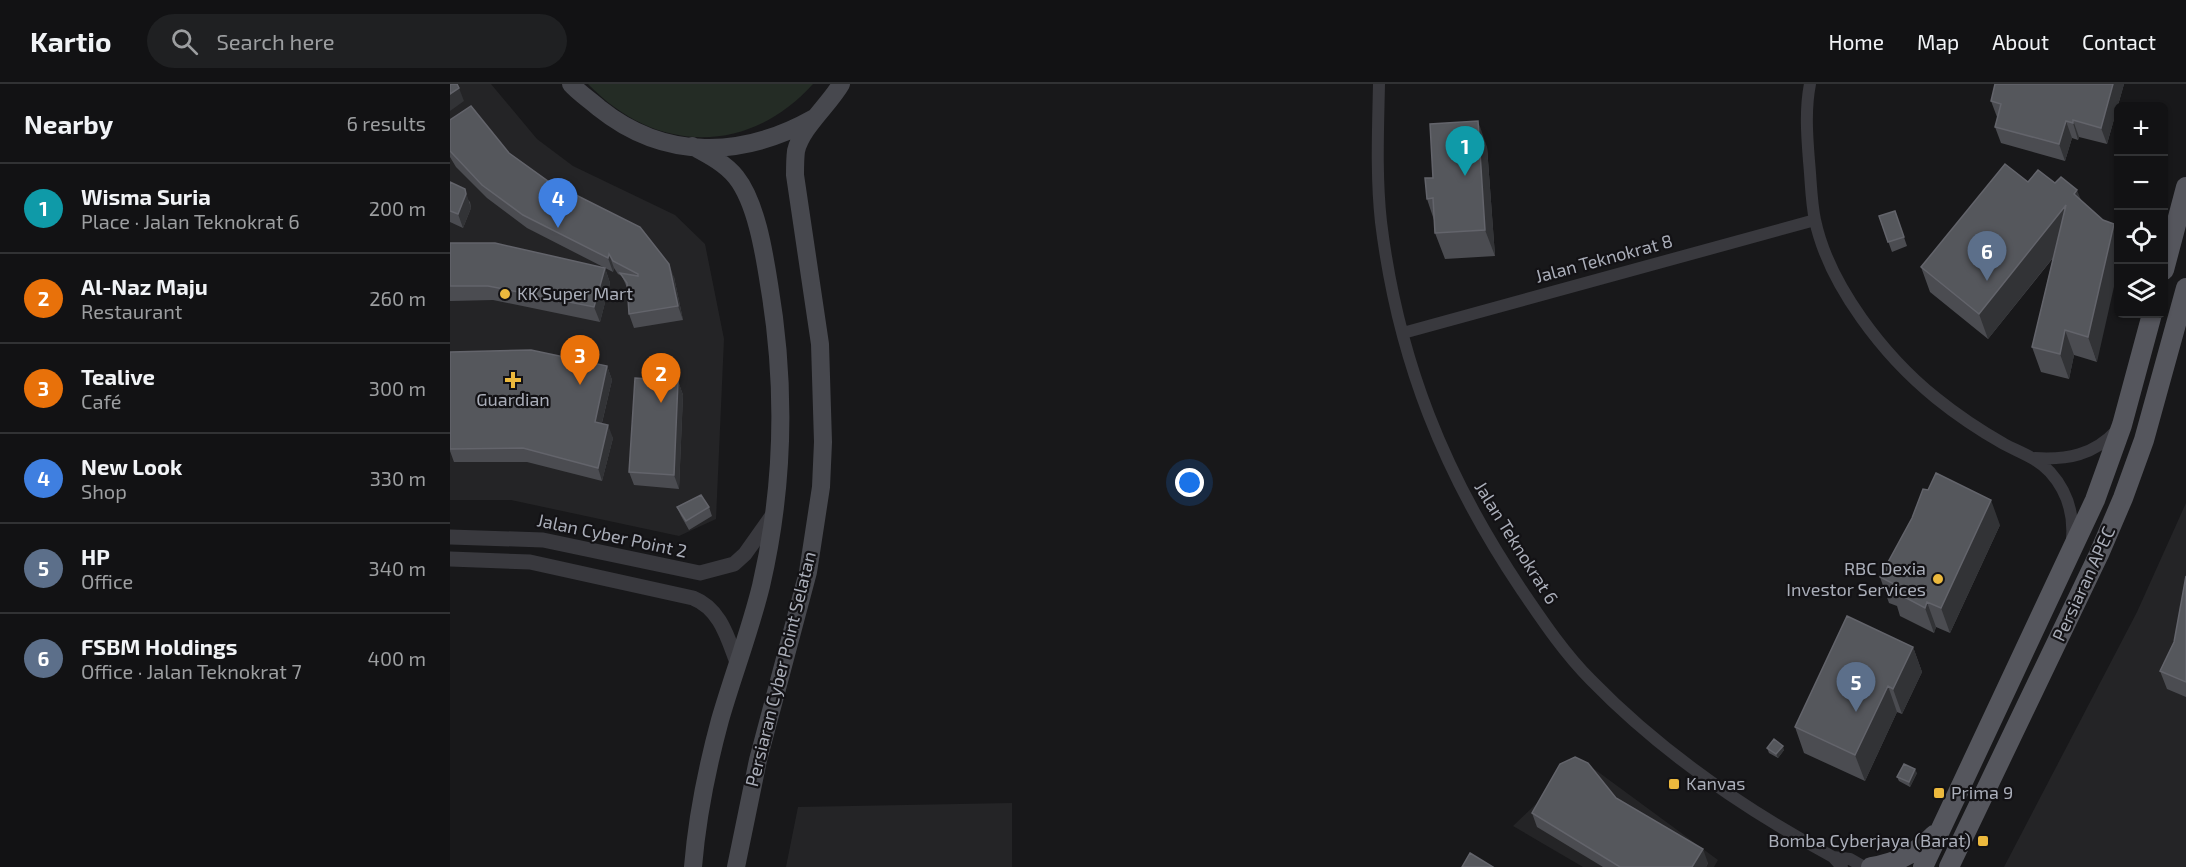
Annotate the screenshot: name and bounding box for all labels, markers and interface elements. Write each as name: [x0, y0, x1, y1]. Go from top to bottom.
search box: [147, 14, 567, 68]
text: Kartio: [30, 24, 111, 58]
icon: search: [168, 25, 201, 58]
text: Search here: [216, 28, 335, 54]
text: Home: [1828, 29, 1884, 54]
text: Map: [1917, 29, 1959, 54]
text: About: [1992, 29, 2049, 54]
text: Contact: [2082, 29, 2156, 54]
map controls: [2114, 102, 2168, 318]
button: +: [2114, 102, 2168, 156]
text: Nearby: [24, 108, 113, 139]
text: 6 results: [346, 111, 426, 135]
pin: 1: [1446, 126, 1484, 176]
button: −: [2114, 156, 2168, 210]
pin: 4: [538, 178, 578, 228]
text: Wisma Suria: [81, 183, 211, 209]
text: 1: [39, 196, 48, 220]
text: 200 m: [369, 196, 426, 220]
text: Place · Jalan Teknokrat 6: [81, 209, 300, 233]
button: locate: [2114, 210, 2168, 264]
street label: Jalan Teknokrat 8: [1533, 229, 1675, 287]
pin: 6: [1968, 232, 2006, 281]
button: layers: [2114, 264, 2168, 318]
text: Al-Naz Maju: [81, 273, 208, 299]
place label: KK Super Mart: [517, 282, 633, 304]
text: 2: [38, 286, 49, 310]
text: 260 m: [369, 286, 426, 310]
marker: KK Super Mart: [498, 287, 512, 301]
text: Restaurant: [81, 299, 182, 323]
pin: 3: [560, 336, 600, 385]
pin: 2: [642, 354, 680, 403]
text: Tealive: [81, 363, 155, 389]
marker: Guardian: [506, 373, 520, 387]
text: 3: [38, 376, 49, 400]
text: 300 m: [369, 376, 426, 400]
place label: Guardian: [476, 388, 550, 410]
text: Café: [81, 389, 122, 413]
text: New Look: [81, 453, 182, 479]
text: 4: [37, 466, 50, 490]
text: 330 m: [370, 466, 426, 490]
your location: [1175, 468, 1204, 497]
street label: Jalan Teknokrat 6: [1470, 477, 1563, 608]
text: Shop: [81, 479, 127, 503]
street label: Jalan Cyber Point 2: [535, 508, 689, 562]
street label: Persiaran APEC: [2047, 523, 2119, 644]
text: HP: [81, 543, 110, 569]
street label: Persiaran Cyber Point Selatan: [740, 549, 820, 789]
text: 5: [38, 556, 49, 580]
text: 340 m: [369, 556, 426, 580]
place label: RBC Dexia Investor Services: [1786, 557, 1926, 600]
text: Office: [81, 569, 133, 593]
marker: RBC Dexia Investor Services: [1931, 572, 1945, 586]
text: FSBM Holdings: [81, 633, 237, 659]
text: 6: [38, 646, 49, 670]
text: 400 m: [368, 646, 426, 670]
text: Office · Jalan Teknokrat 7: [81, 659, 302, 683]
pin: 5: [1836, 662, 1876, 712]
place label: Kanvas: [1686, 772, 1745, 794]
marker: Kanvas: [1667, 777, 1681, 791]
place label: Prima 9: [1951, 781, 2013, 803]
marker: Prima 9: [1932, 786, 1946, 800]
place label: Bomba Cyberjaya (Barat): [1768, 829, 1971, 851]
marker: Bomba Cyberjaya (Barat): [1976, 834, 1990, 848]

